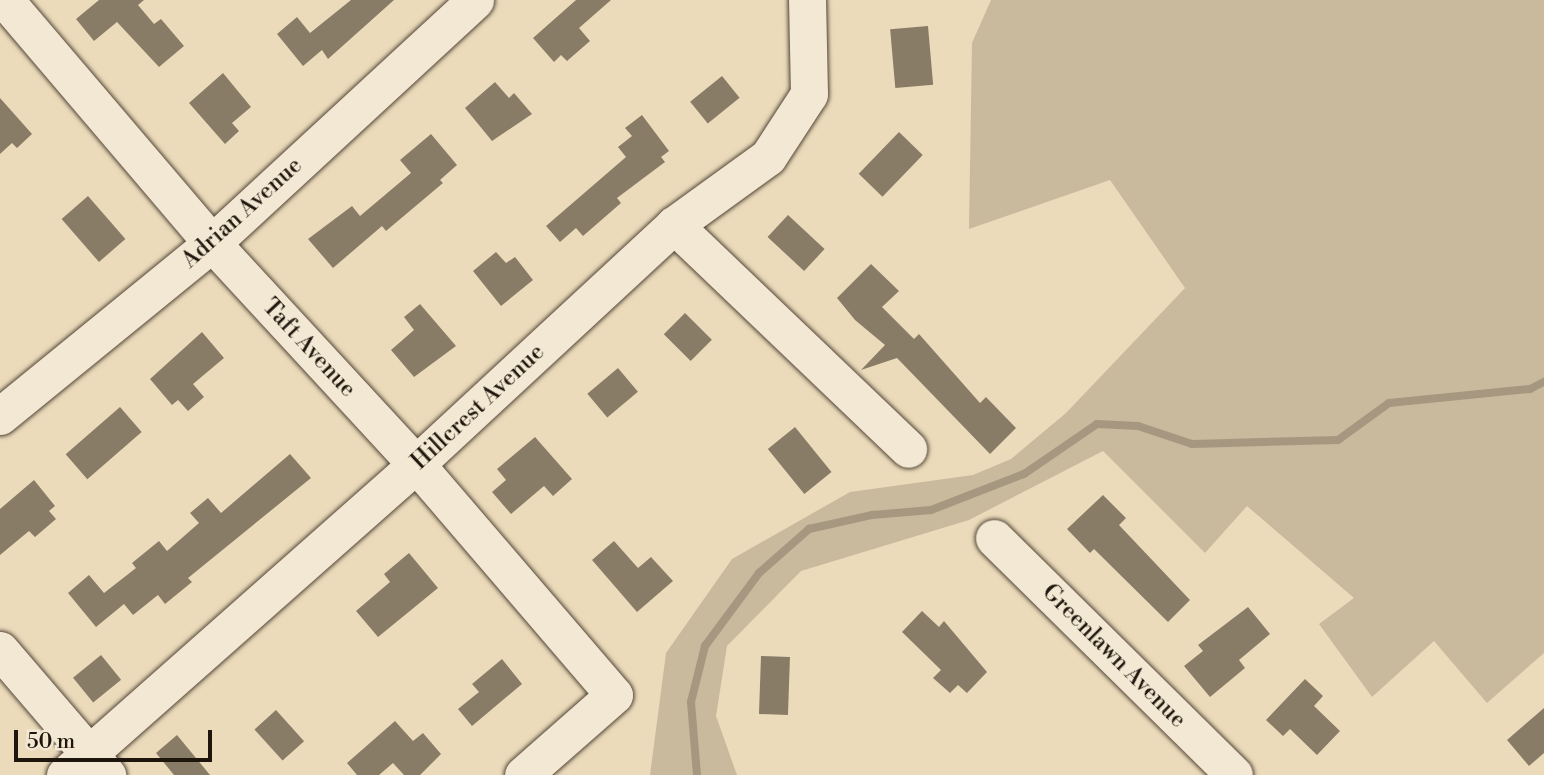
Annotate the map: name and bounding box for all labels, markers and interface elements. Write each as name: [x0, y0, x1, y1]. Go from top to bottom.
street label: Adrian Avenue: [176, 152, 308, 274]
street label: Taft Avenue: [257, 293, 361, 403]
street label: Hillcrest Avenue: [406, 338, 550, 476]
street label: Greenlawn Avenue: [1036, 578, 1192, 734]
scale bar: [18, 716, 215, 760]
text: 50 m: [27, 729, 75, 755]

